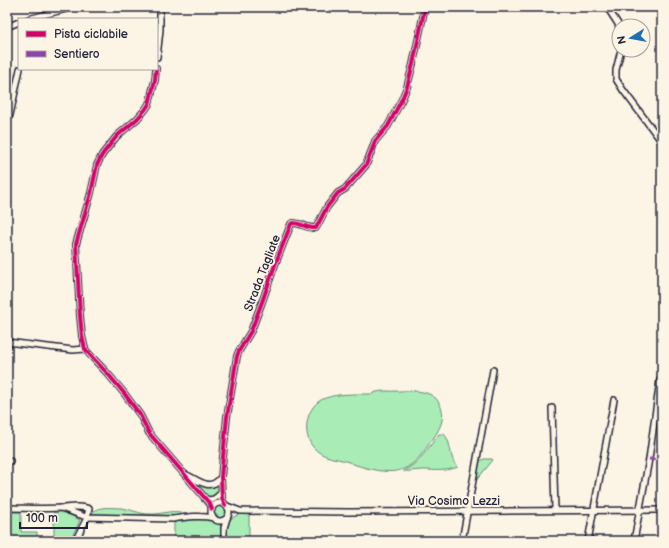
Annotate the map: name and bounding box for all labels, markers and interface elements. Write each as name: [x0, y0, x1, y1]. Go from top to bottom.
legend: [18, 18, 158, 70]
north arrow: [611, 18, 651, 58]
text: Pista ciclabile: [54, 27, 128, 42]
text: N: [615, 35, 629, 45]
text: Sentiero: [54, 47, 100, 62]
street label: Strada Tagliate: [241, 233, 284, 314]
street label: Via Cosimo Lezzi: [408, 494, 500, 509]
scale bar: [20, 504, 87, 530]
text: 100 m: [26, 511, 58, 526]

